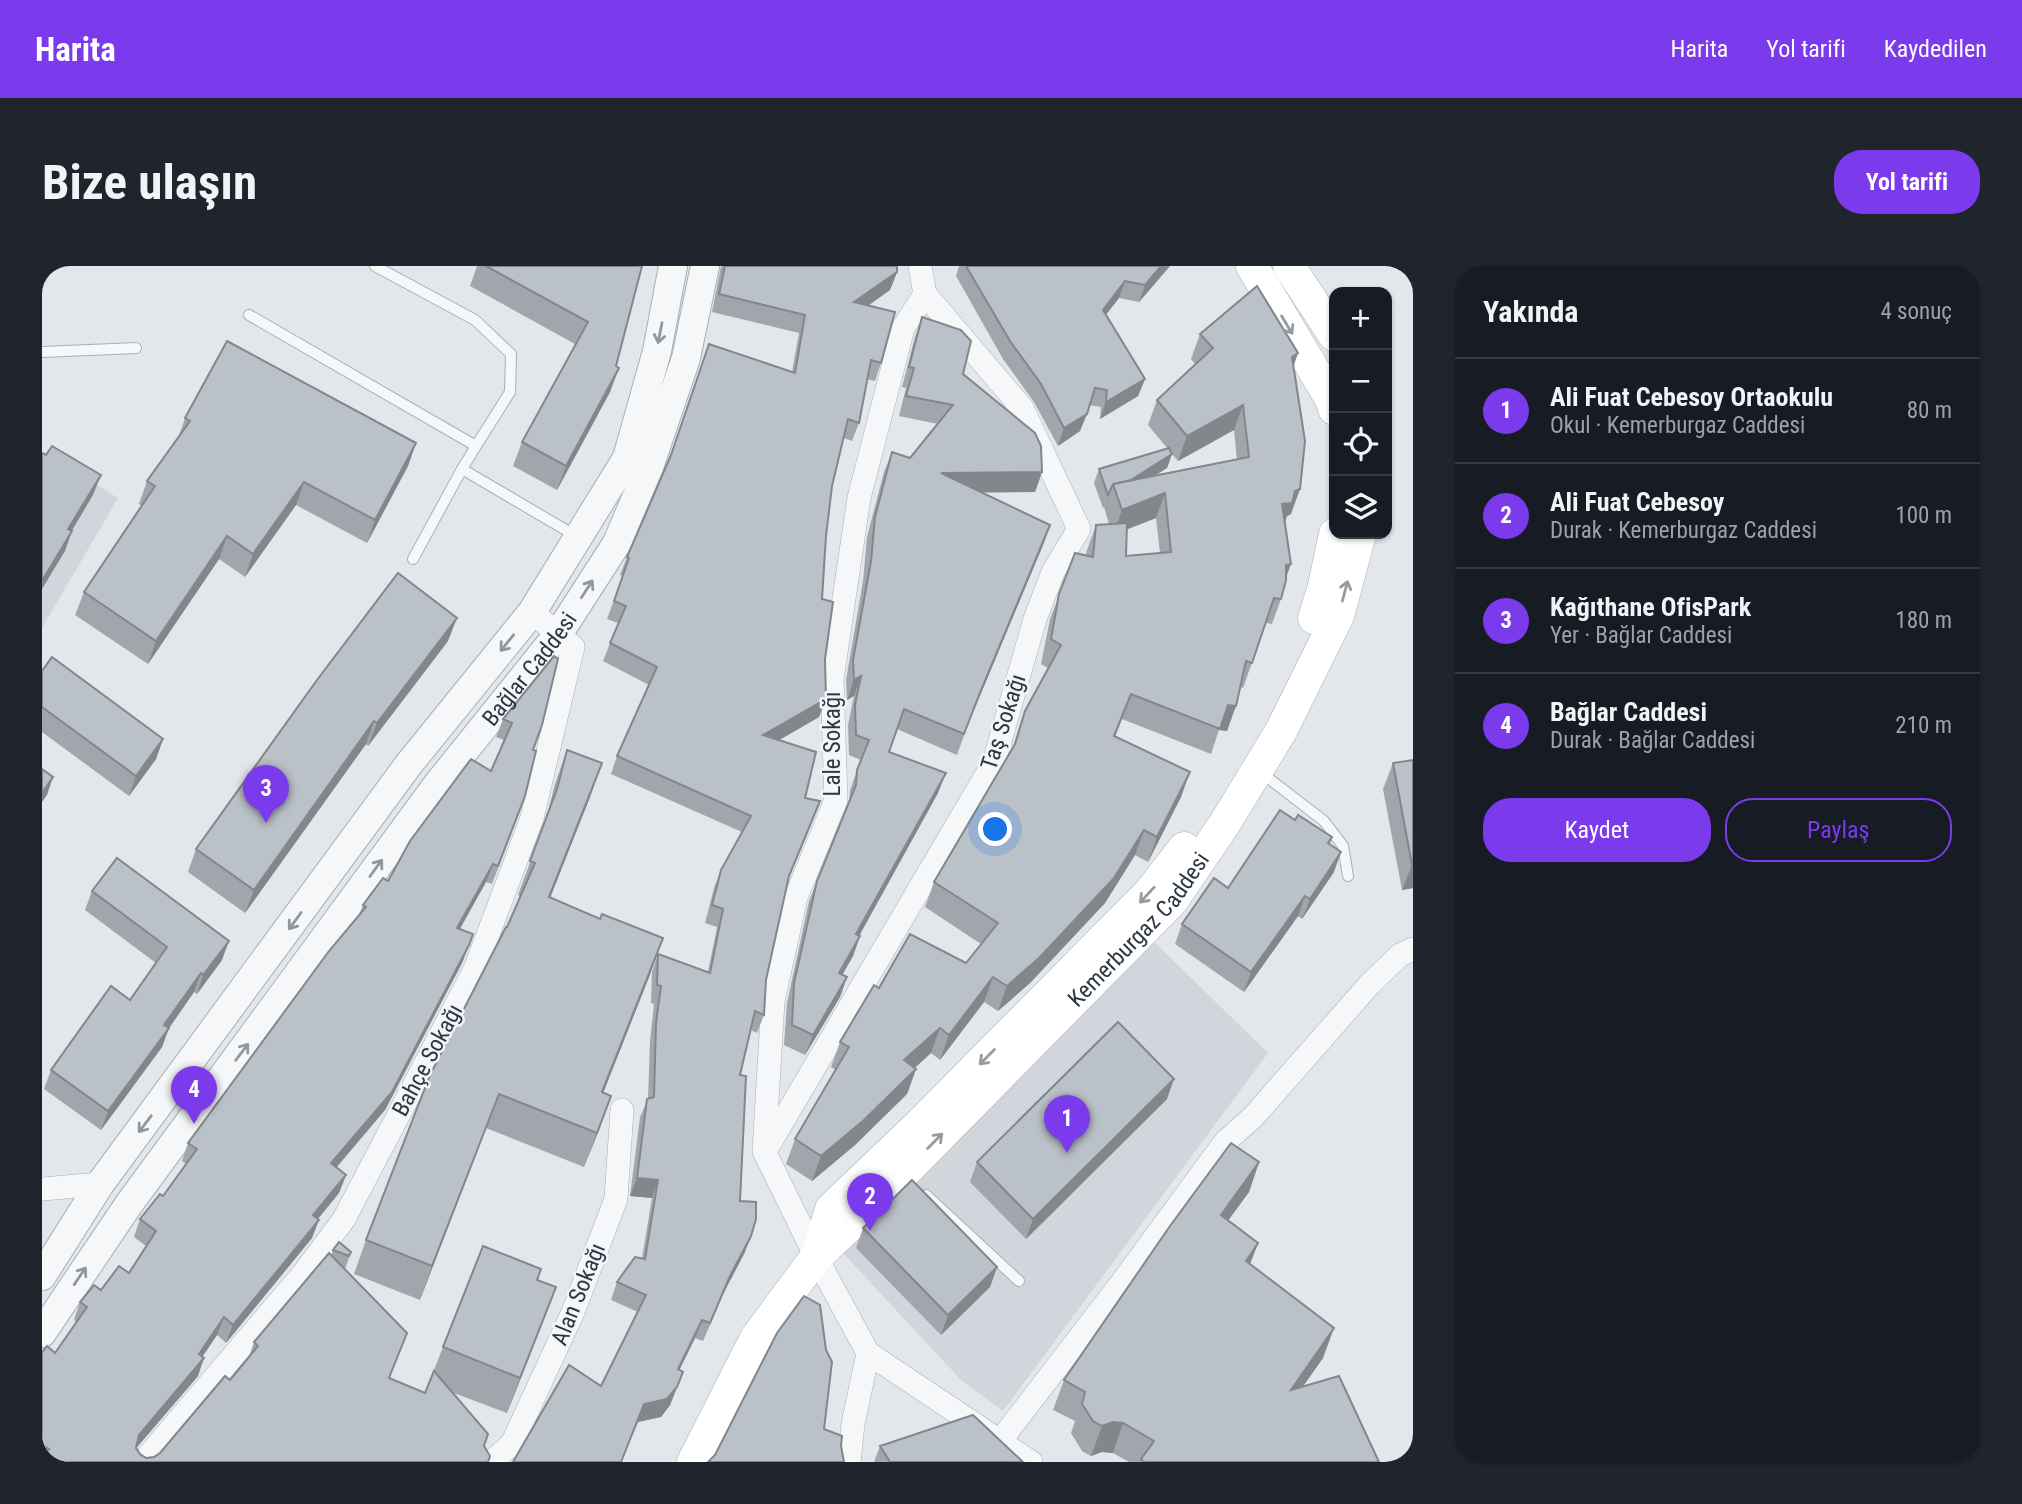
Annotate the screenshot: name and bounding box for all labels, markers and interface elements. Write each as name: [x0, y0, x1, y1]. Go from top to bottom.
text: Harita: [35, 30, 116, 69]
text: Harita: [1671, 35, 1728, 63]
text: Yol tarifi: [1766, 35, 1846, 63]
text: Kaydedilen: [1884, 35, 1987, 63]
button: Yol tarifi: [1834, 150, 1980, 214]
text: Bize ulaşın: [42, 154, 257, 211]
map controls: [1329, 287, 1392, 539]
button: +: [1329, 287, 1392, 350]
text: Yakında: [1483, 294, 1578, 329]
text: 4 sonuç: [1880, 298, 1952, 325]
one-way arrow: [1280, 314, 1294, 334]
one-way arrow: [653, 321, 666, 344]
button: −: [1329, 350, 1392, 413]
text: Ali Fuat Cebesoy Ortaokulu: [1550, 382, 1833, 412]
text: 1: [1500, 397, 1512, 424]
text: 80 m: [1907, 397, 1952, 424]
text: Okul · Kemerburgaz Caddesi: [1550, 412, 1805, 439]
button: locate: [1329, 413, 1392, 476]
button: layers: [1329, 476, 1392, 539]
text: Ali Fuat Cebesoy: [1550, 487, 1724, 517]
text: 2: [1500, 502, 1512, 529]
text: 100 m: [1895, 502, 1952, 529]
text: Durak · Kemerburgaz Caddesi: [1550, 517, 1817, 544]
one-way arrow: [580, 580, 594, 599]
one-way arrow: [1339, 580, 1352, 602]
text: Kağıthane OfisPark: [1550, 592, 1751, 622]
street label: Bağlar Caddesi: [477, 607, 583, 731]
text: 3: [1500, 607, 1512, 634]
text: 180 m: [1895, 607, 1952, 634]
text: Yer · Bağlar Caddesi: [1550, 622, 1732, 649]
one-way arrow: [499, 633, 515, 651]
street label: Taş Sokağı: [975, 671, 1032, 773]
street label: Lale Sokağı: [819, 692, 846, 796]
text: Bağlar Caddesi: [1550, 697, 1707, 727]
text: 4: [1500, 712, 1512, 739]
text: 210 m: [1895, 712, 1952, 739]
text: Durak · Bağlar Caddesi: [1550, 727, 1755, 754]
pin: 3: [243, 765, 289, 823]
button: Kaydet: [1483, 798, 1711, 862]
button: Paylaş: [1725, 798, 1952, 862]
your location: [978, 812, 1012, 846]
street label: Kemerburgaz Caddesi: [1063, 847, 1215, 1012]
one-way arrow: [369, 859, 383, 878]
one-way arrow: [1139, 886, 1155, 904]
one-way arrow: [288, 911, 302, 930]
street label: Bahçe Sokağı: [387, 1000, 468, 1121]
one-way arrow: [235, 1043, 249, 1062]
one-way arrow: [979, 1048, 996, 1065]
pin: 4: [171, 1066, 217, 1124]
pin: 1: [1044, 1095, 1090, 1153]
one-way arrow: [138, 1114, 153, 1133]
one-way arrow: [927, 1133, 944, 1150]
pin: 2: [847, 1173, 893, 1231]
street label: Alan Sokağı: [546, 1239, 611, 1349]
one-way arrow: [73, 1267, 87, 1286]

